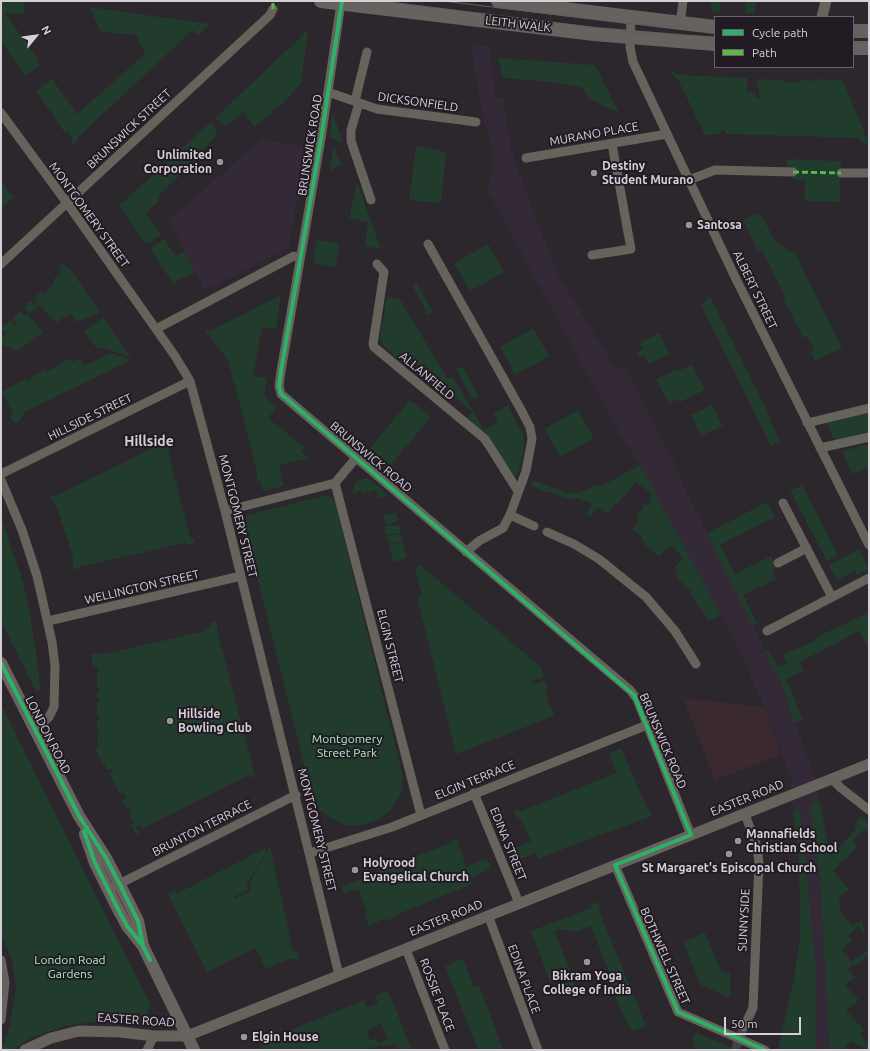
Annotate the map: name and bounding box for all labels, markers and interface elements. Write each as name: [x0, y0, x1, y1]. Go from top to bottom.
street label: LEITH WALK: [484, 13, 552, 35]
north arrow: [16, 16, 56, 56]
legend: [714, 16, 854, 68]
text: N: [39, 24, 54, 37]
text: Cycle path: [752, 26, 808, 39]
text: Path: [752, 46, 777, 59]
street label: BRUNSWICK STREET: [84, 86, 174, 172]
street label: DICKSONFIELD: [377, 89, 459, 115]
street label: BRUNSWICK ROAD: [295, 93, 325, 197]
street label: MURANO PLACE: [548, 119, 640, 149]
place label: Unlimited Corporation: [144, 148, 212, 176]
marker: Unlimited Corporation: [215, 157, 225, 167]
street label: MONTGOMERY STREET: [46, 159, 132, 271]
place label: Destiny Student Murano: [602, 159, 693, 187]
marker: Destiny Student Murano: [589, 168, 599, 178]
place label: Santosa: [697, 218, 742, 232]
marker: Santosa: [684, 220, 694, 230]
street label: ALBERT STREET: [730, 248, 780, 332]
street label: ALLANFIELD: [397, 349, 457, 403]
street label: HILLSIDE STREET: [46, 390, 134, 444]
street label: BRUNSWICK ROAD: [327, 418, 415, 496]
district label: Hillside: [124, 433, 174, 449]
street label: MONTGOMERY STREET: [216, 453, 260, 579]
street label: WELLINGTON STREET: [83, 567, 201, 607]
street label: ELGIN STREET: [374, 608, 406, 684]
street label: BRUNSWICK ROAD: [636, 691, 690, 791]
street label: LONDON ROAD: [22, 694, 74, 776]
place label: Hillside Bowling Club: [178, 707, 252, 735]
marker: Hillside Bowling Club: [165, 716, 175, 726]
park label: Montgomery Street Park: [312, 732, 382, 760]
street label: ELGIN TERRACE: [433, 757, 517, 803]
street label: MONTGOMERY STREET: [295, 767, 339, 893]
street label: EASTER ROAD: [708, 777, 786, 819]
street label: BRUNTON TERRACE: [150, 797, 254, 859]
street label: EDINA STREET: [487, 805, 529, 883]
place label: Mannafields Christian School: [746, 827, 837, 855]
marker: Mannafields Christian School: [733, 836, 743, 846]
marker: St Margaret's Episcopal Church: [724, 849, 734, 859]
place label: Holyrood Evangelical Church: [363, 856, 469, 884]
place label: St Margaret's Episcopal Church: [642, 861, 816, 875]
marker: Holyrood Evangelical Church: [350, 865, 360, 875]
street label: SUNNYSIDE: [735, 888, 753, 952]
street label: EASTER ROAD: [407, 897, 485, 939]
street label: BOTHWELL STREET: [637, 905, 693, 1007]
street label: EDINA PLACE: [505, 942, 543, 1016]
park label: London Road Gardens: [34, 953, 106, 981]
street label: ROSSIE PLACE: [416, 956, 458, 1034]
marker: Bikram Yoga College of India: [582, 957, 592, 967]
place label: Bikram Yoga College of India: [543, 969, 631, 997]
scale bar: [726, 1009, 803, 1035]
street label: EASTER ROAD: [97, 1010, 175, 1030]
text: 50 m: [731, 1017, 758, 1030]
place label: Elgin House: [252, 1030, 319, 1044]
marker: Elgin House: [239, 1032, 249, 1042]

